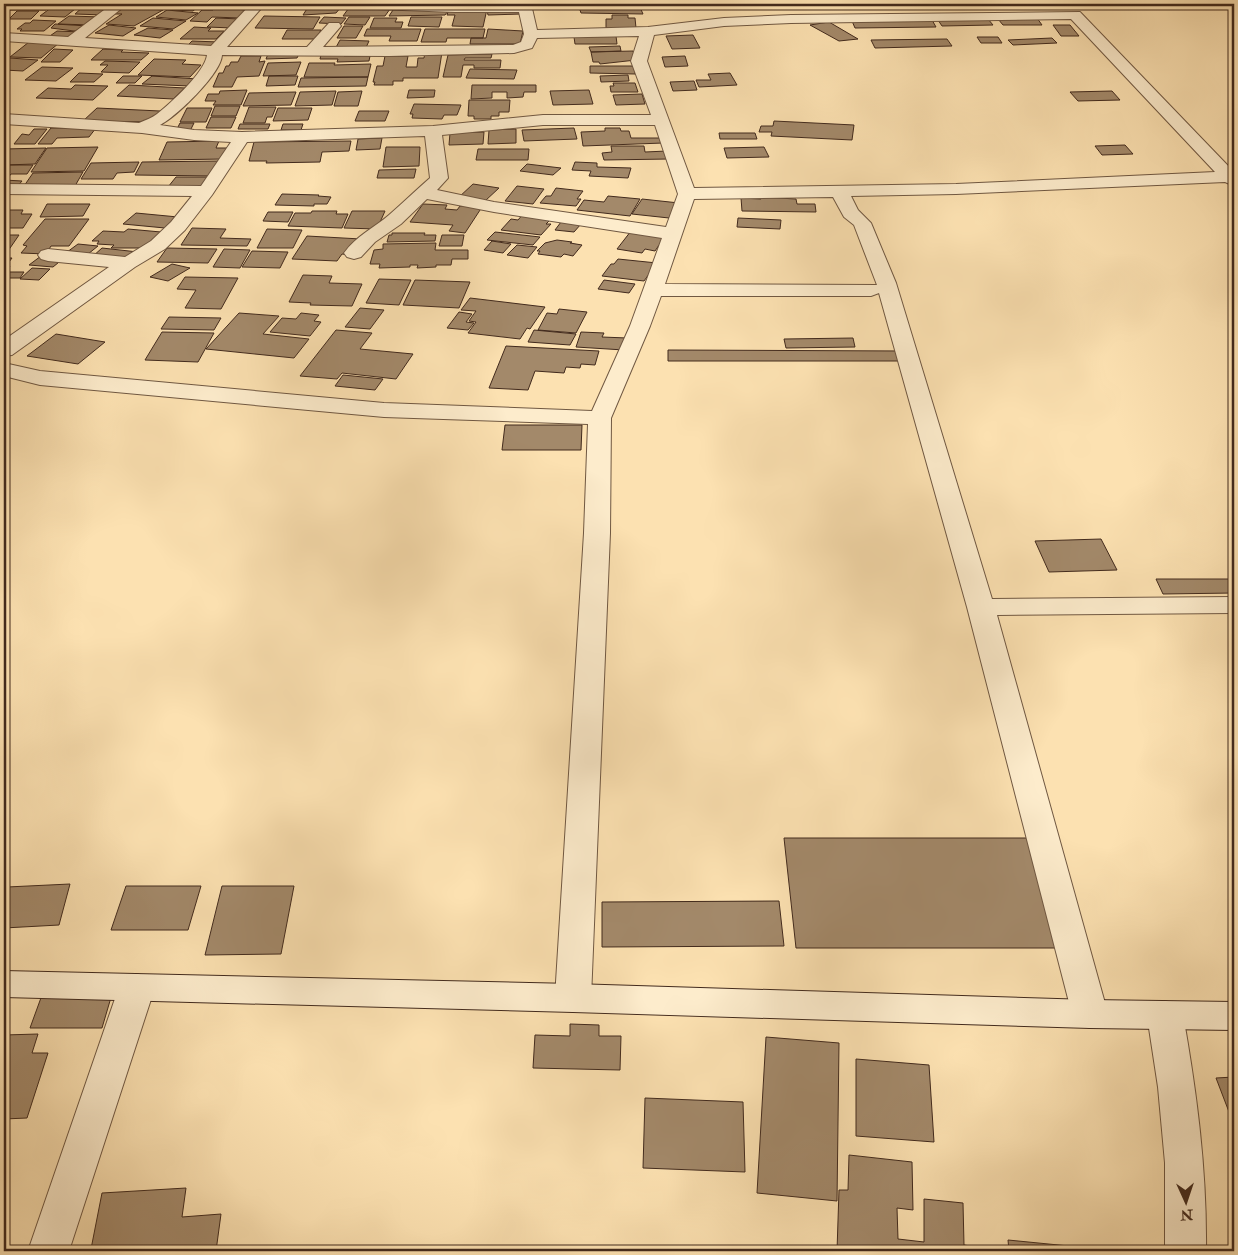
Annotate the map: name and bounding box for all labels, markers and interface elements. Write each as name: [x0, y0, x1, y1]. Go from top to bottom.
north arrow: [1160, 1178, 1210, 1228]
text: N: [1179, 1206, 1194, 1223]

